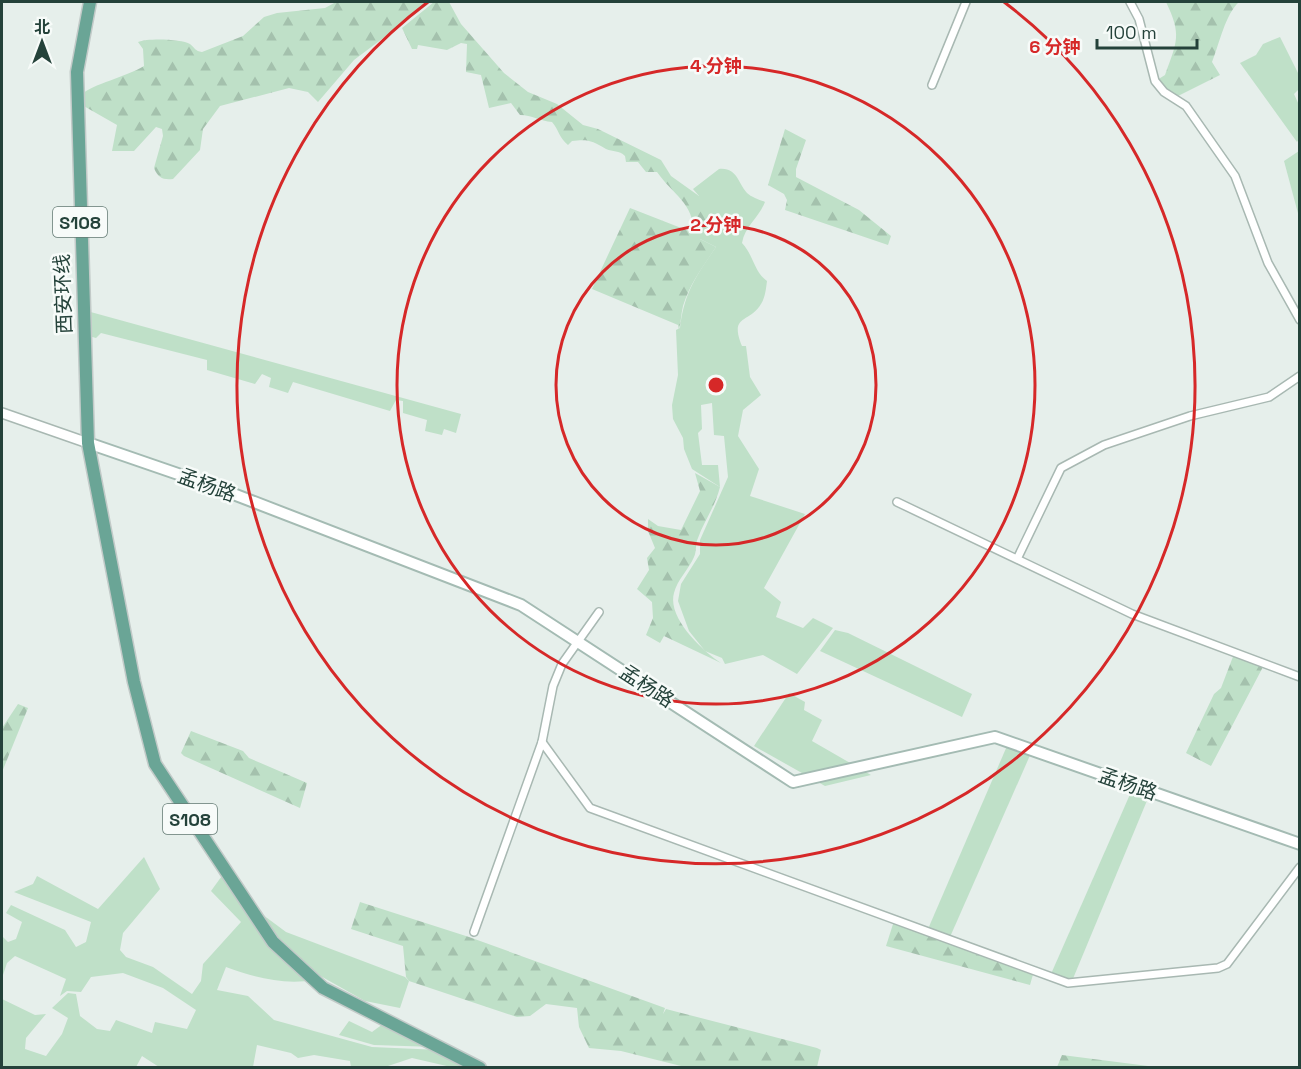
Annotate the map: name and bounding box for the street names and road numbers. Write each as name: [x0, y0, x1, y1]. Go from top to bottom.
road number: S108: [53, 207, 107, 237]
street label: 西安环线: [49, 254, 77, 334]
street label: 孟杨路: [174, 463, 240, 507]
street label: 孟杨路: [615, 659, 679, 713]
street label: 孟杨路: [1095, 762, 1161, 806]
road number: S108: [163, 804, 217, 834]

